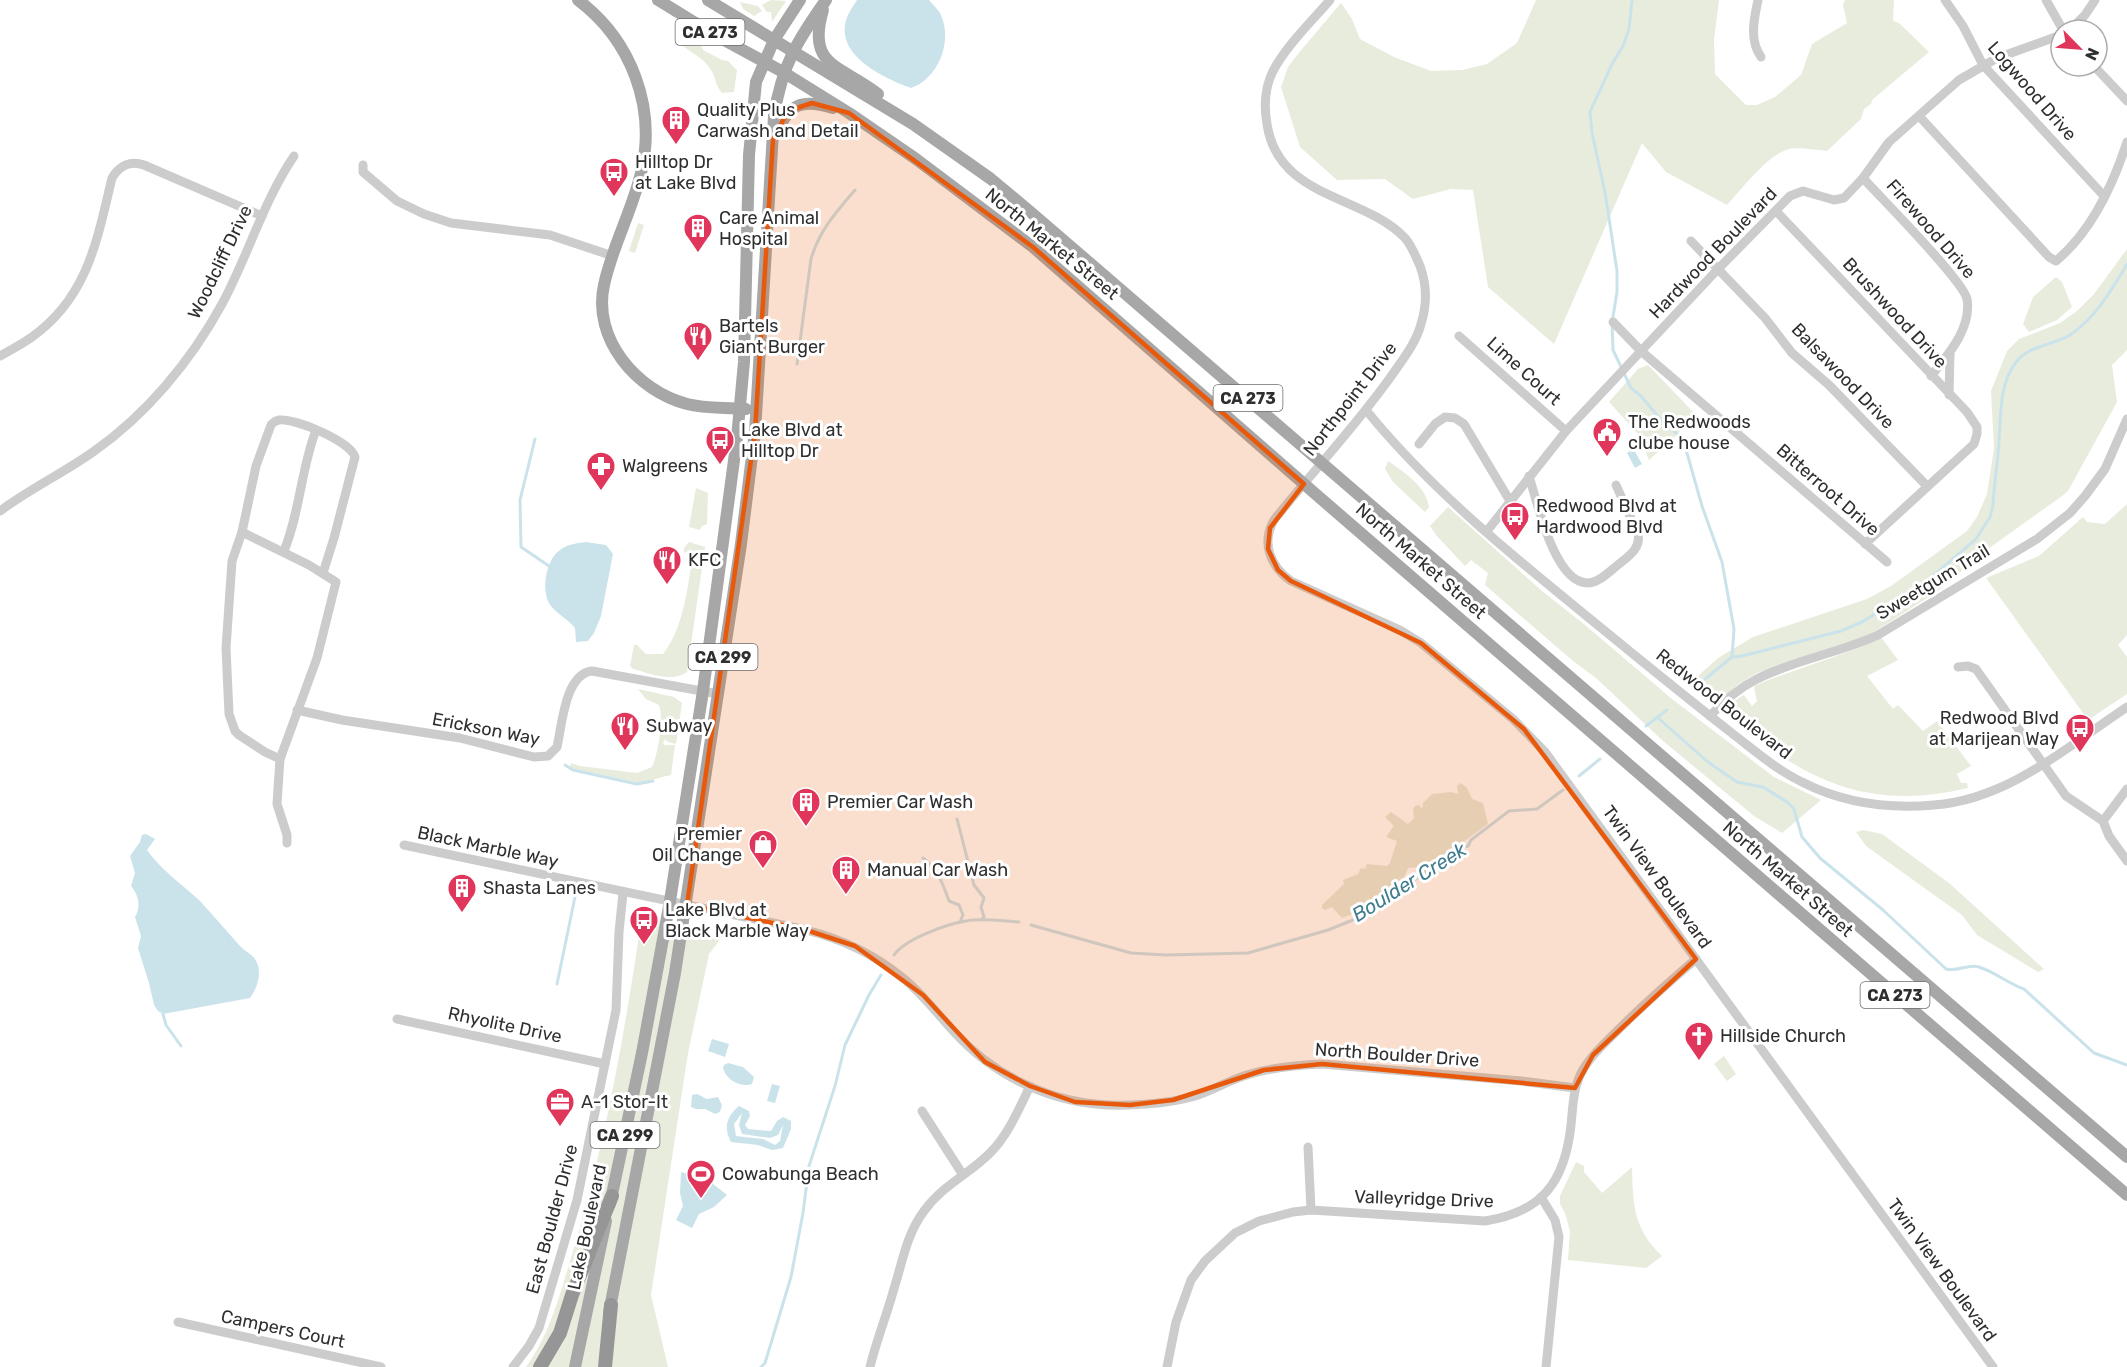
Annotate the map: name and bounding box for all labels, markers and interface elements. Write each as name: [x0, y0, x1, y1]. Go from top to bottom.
north arrow: [2049, 18, 2109, 78]
road number: CA 273: [676, 19, 744, 45]
street label: Logwood Drive: [1983, 37, 2081, 145]
text: N: [2081, 45, 2103, 63]
place label: Quality Plus Carwash and Detail: [697, 99, 859, 142]
building icon: Quality Plus Carwash and Detail: [660, 104, 692, 146]
place label: Hilltop Dr at Lake Blvd: [635, 151, 736, 194]
bus stop icon: Hilltop Dr at Lake Blvd: [598, 156, 630, 198]
street label: Firewood Drive: [1882, 175, 1980, 283]
street label: North Market Street: [981, 183, 1123, 305]
street label: Hardwood Boulevard: [1645, 183, 1781, 323]
street label: Woodcliff Drive: [183, 202, 257, 322]
place label: Care Animal Hospital: [719, 207, 819, 250]
building icon: Care Animal Hospital: [682, 212, 714, 254]
street label: Brushwood Drive: [1838, 253, 1952, 373]
place label: Bartels Giant Burger: [719, 315, 825, 358]
street label: Balsawood Drive: [1787, 318, 1899, 434]
restaurant icon: Bartels Giant Burger: [682, 320, 714, 362]
street label: Lime Court: [1482, 332, 1566, 410]
street label: Northpoint Drive: [1299, 338, 1401, 460]
road number: CA 273: [1214, 385, 1282, 411]
place label: The Redwoods clube house: [1628, 411, 1751, 454]
public building icon: The Redwoods clube house: [1591, 416, 1623, 458]
place label: Lake Blvd at Hilltop Dr: [741, 419, 842, 462]
bus stop icon: Lake Blvd at Hilltop Dr: [704, 424, 736, 466]
street label: Bitterroot Drive: [1772, 439, 1884, 541]
pharmacy icon: Walgreens: [585, 450, 617, 492]
place label: Walgreens: [622, 455, 708, 477]
place label: Redwood Blvd at Hardwood Blvd: [1536, 495, 1677, 538]
street label: North Market Street: [1351, 498, 1491, 624]
bus stop icon: Redwood Blvd at Hardwood Blvd: [1499, 500, 1531, 542]
street label: Sweetgum Trail: [1872, 540, 1994, 624]
restaurant icon: KFC: [651, 544, 683, 586]
place label: KFC: [688, 549, 721, 571]
road number: CA 299: [688, 644, 758, 670]
street label: Redwood Boulevard: [1652, 644, 1796, 764]
place label: Redwood Blvd at Marijean Way: [1929, 707, 2059, 750]
street label: Erickson Way: [430, 708, 542, 750]
restaurant icon: Subway: [609, 710, 641, 752]
bus stop icon: Redwood Blvd at Marijean Way: [2064, 712, 2096, 754]
place label: Subway: [646, 715, 712, 737]
building icon: Premier Car Wash: [790, 786, 822, 828]
place label: Premier Car Wash: [827, 791, 973, 813]
street label: Twin View Boulevard: [1598, 801, 1716, 953]
street label: North Market Street: [1718, 816, 1858, 942]
street label: Black Marble Way: [415, 821, 561, 873]
place label: Premier Oil Change: [652, 823, 742, 866]
shop icon: Premier Oil Change: [747, 828, 779, 870]
water label: Boulder Creek: [1347, 837, 1471, 927]
building icon: Manual Car Wash: [830, 854, 862, 896]
place label: Manual Car Wash: [867, 859, 1008, 881]
building icon: Shasta Lanes: [446, 872, 478, 914]
place label: Shasta Lanes: [483, 877, 596, 899]
place label: Lake Blvd at Black Marble Way: [665, 899, 809, 942]
bus stop icon: Lake Blvd at Black Marble Way: [628, 904, 660, 946]
road number: CA 273: [1860, 982, 1930, 1008]
street label: Rhyolite Drive: [446, 1002, 564, 1048]
church icon: Hillside Church: [1683, 1020, 1715, 1062]
place label: Hillside Church: [1720, 1025, 1846, 1047]
street label: North Boulder Drive: [1314, 1038, 1480, 1072]
office icon: A-1 Stor-It: [544, 1086, 576, 1128]
place label: A-1 Stor-It: [581, 1091, 668, 1113]
road number: CA 299: [590, 1122, 660, 1148]
street label: East Boulder Drive: [521, 1142, 583, 1296]
sports icon: Cowabunga Beach: [685, 1158, 717, 1200]
street label: Lake Boulevard: [563, 1162, 611, 1292]
place label: Cowabunga Beach: [722, 1163, 879, 1185]
street label: Valleyridge Drive: [1354, 1186, 1494, 1212]
street label: Twin View Boulevard: [1883, 1194, 2001, 1346]
street label: Campers Court: [219, 1305, 347, 1353]

